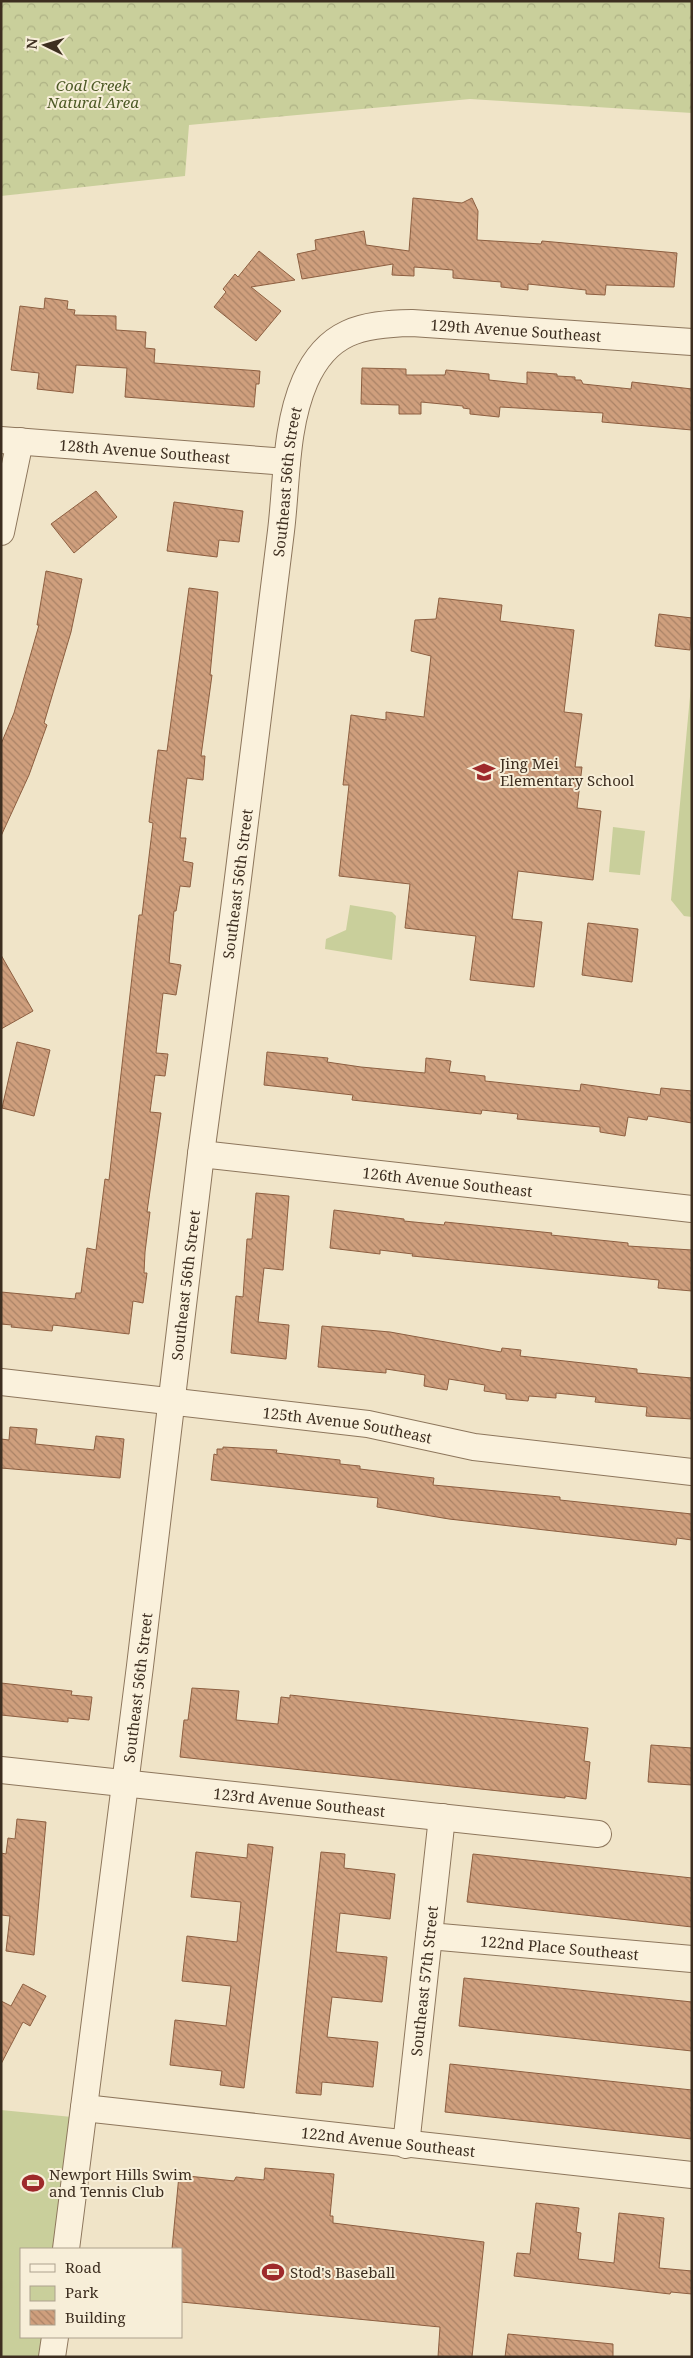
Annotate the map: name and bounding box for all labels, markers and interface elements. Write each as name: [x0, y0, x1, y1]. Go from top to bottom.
north arrow: [20, 20, 70, 70]
text: N: [22, 37, 41, 50]
park label: Coal Creek Natural Area: [46, 75, 139, 112]
street label: 129th Avenue Southeast: [430, 314, 602, 346]
street label: Southeast 56th Street: [268, 405, 306, 558]
street label: 128th Avenue Southeast: [58, 435, 231, 468]
place label: Jing Mei Elementary School: [499, 753, 634, 790]
school or university icon: Jing Mei Elementary School: [471, 759, 497, 785]
street label: Southeast 56th Street: [218, 808, 257, 960]
street label: 126th Avenue Southeast: [361, 1162, 534, 1201]
street label: Southeast 56th Street: [166, 1209, 204, 1361]
street label: 125th Avenue Southeast: [262, 1402, 434, 1448]
street label: Southeast 56th Street: [118, 1612, 156, 1764]
street label: 123rd Avenue Southeast: [212, 1783, 386, 1821]
street label: Southeast 57th Street: [406, 1905, 442, 2057]
street label: 122nd Place Southeast: [479, 1931, 640, 1964]
street label: 122nd Avenue Southeast: [300, 2122, 476, 2161]
place label: Newport Hills Swim and Tennis Club: [49, 2164, 192, 2201]
sports icon: Newport Hills Swim and Tennis Club: [20, 2170, 46, 2196]
legend: [20, 2248, 182, 2338]
text: Road: [65, 2257, 101, 2277]
sports icon: Stod's Baseball: [260, 2259, 286, 2285]
place label: Stod's Baseball: [290, 2262, 396, 2282]
text: Park: [65, 2282, 99, 2302]
text: Building: [65, 2307, 126, 2327]

